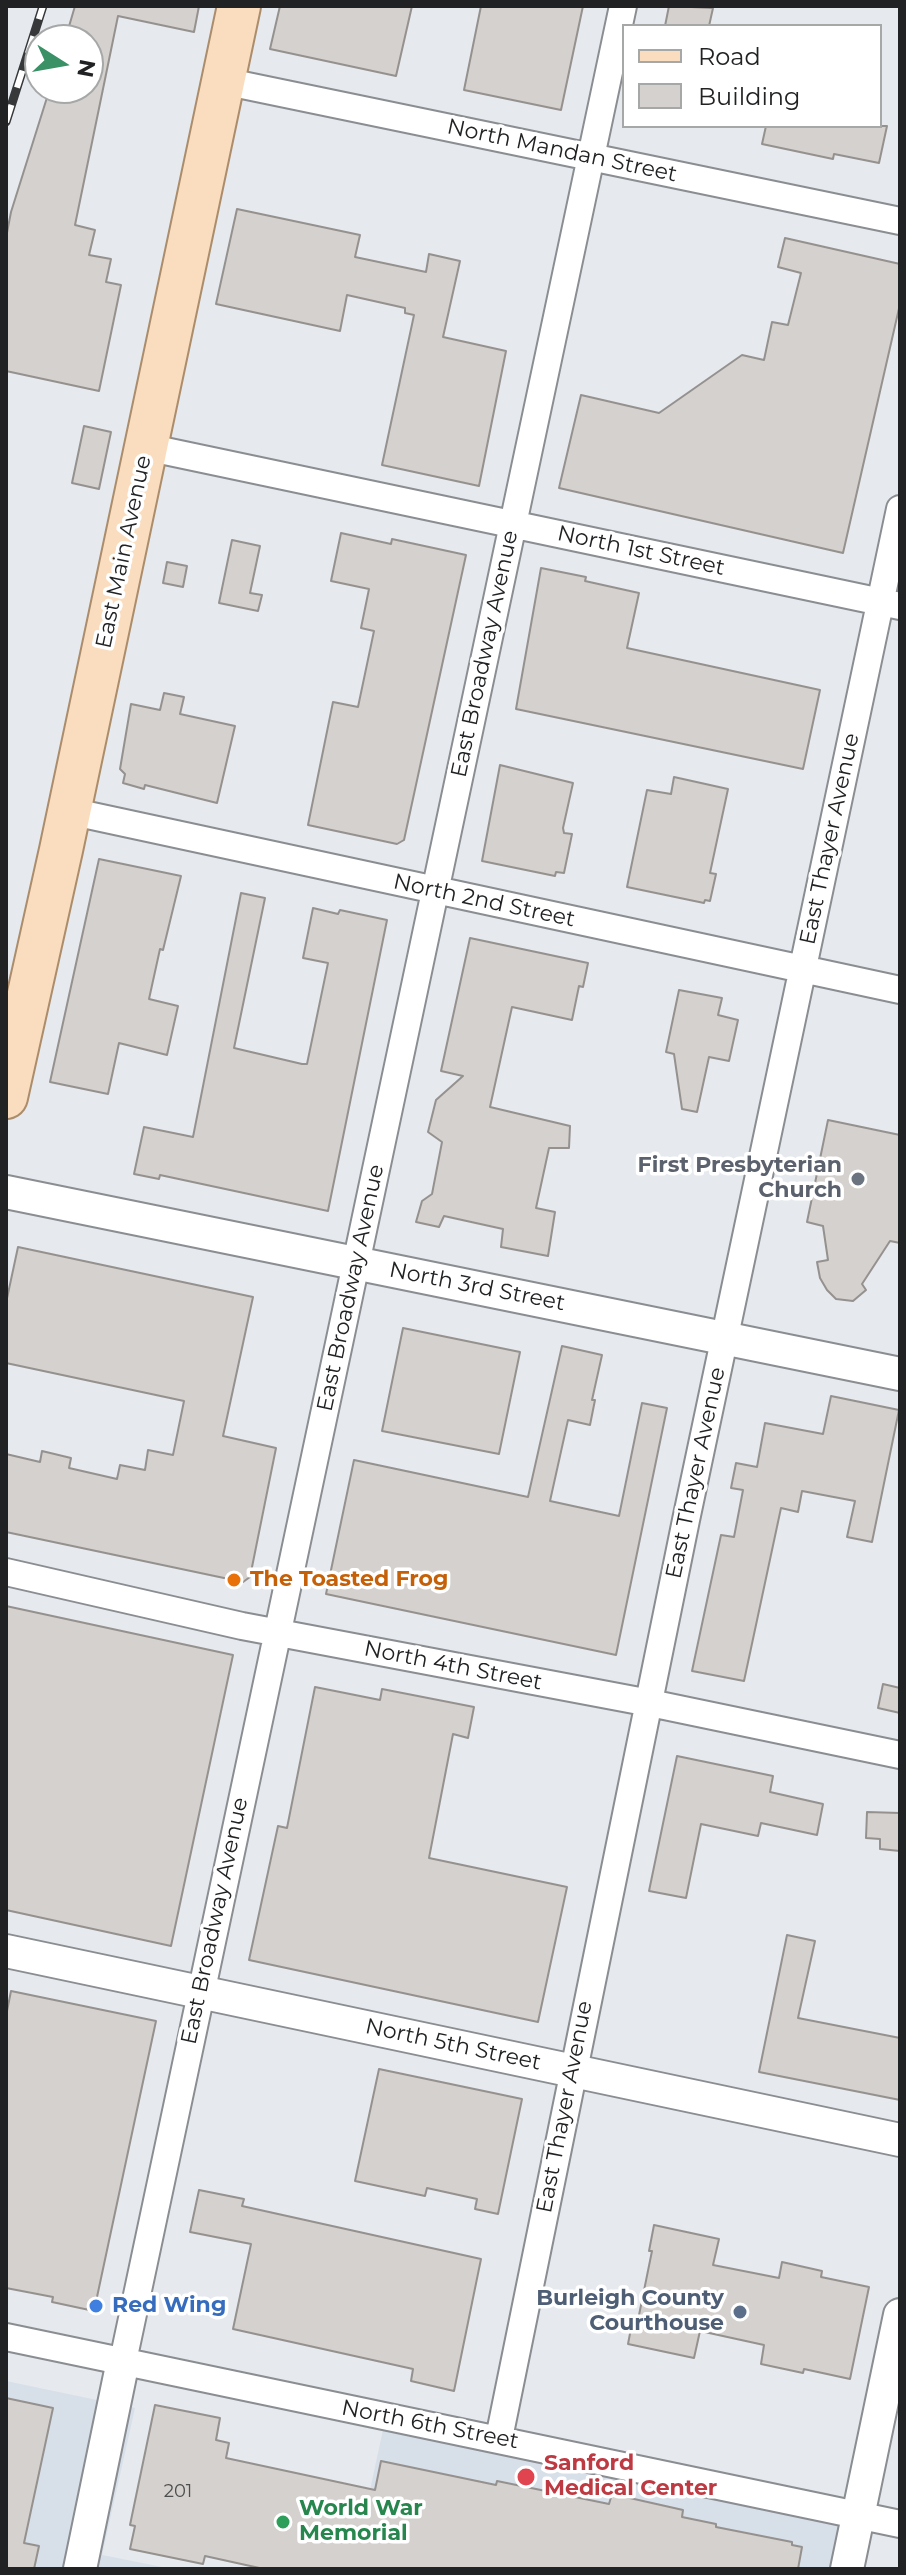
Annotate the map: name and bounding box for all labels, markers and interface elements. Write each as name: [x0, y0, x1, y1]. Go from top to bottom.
north arrow: [24, 24, 104, 104]
legend: [622, 24, 882, 128]
text: Road: [698, 42, 761, 71]
text: N: [71, 57, 101, 80]
text: Building: [698, 82, 801, 111]
street label: North Mandan Street: [445, 114, 679, 188]
street label: East Main Avenue: [91, 453, 157, 651]
street label: North 1st Street: [555, 520, 727, 582]
street label: East Broadway Avenue: [446, 528, 524, 780]
street label: East Thayer Avenue: [795, 731, 865, 947]
street label: North 2nd Street: [391, 869, 577, 933]
place label: First Presbyterian Church: [638, 1153, 842, 1204]
street label: East Broadway Avenue: [312, 1162, 390, 1414]
marker: First Presbyterian Church: [849, 1170, 867, 1188]
street label: North 3rd Street: [387, 1257, 567, 1317]
street label: East Thayer Avenue: [661, 1365, 731, 1581]
place label: The Toasted Frog: [250, 1567, 448, 1593]
marker: The Toasted Frog: [225, 1571, 243, 1589]
street label: North 4th Street: [362, 1636, 544, 1696]
street label: East Broadway Avenue: [176, 1795, 254, 2047]
street label: East Thayer Avenue: [531, 1999, 599, 2215]
street label: North 5th Street: [363, 2013, 543, 2077]
place label: Burleigh County Courthouse: [536, 2286, 724, 2338]
place label: Red Wing: [112, 2293, 226, 2319]
marker: Red Wing: [87, 2297, 105, 2315]
marker: Burleigh County Courthouse: [731, 2303, 749, 2321]
street label: North 6th Street: [339, 2395, 521, 2455]
place label: Sanford Medical Center: [544, 2451, 717, 2502]
marker: Sanford Medical Center: [515, 2466, 537, 2488]
house number: 201: [164, 2481, 192, 2503]
place label: World War Memorial: [299, 2496, 423, 2548]
marker: World War Memorial: [274, 2513, 292, 2531]

